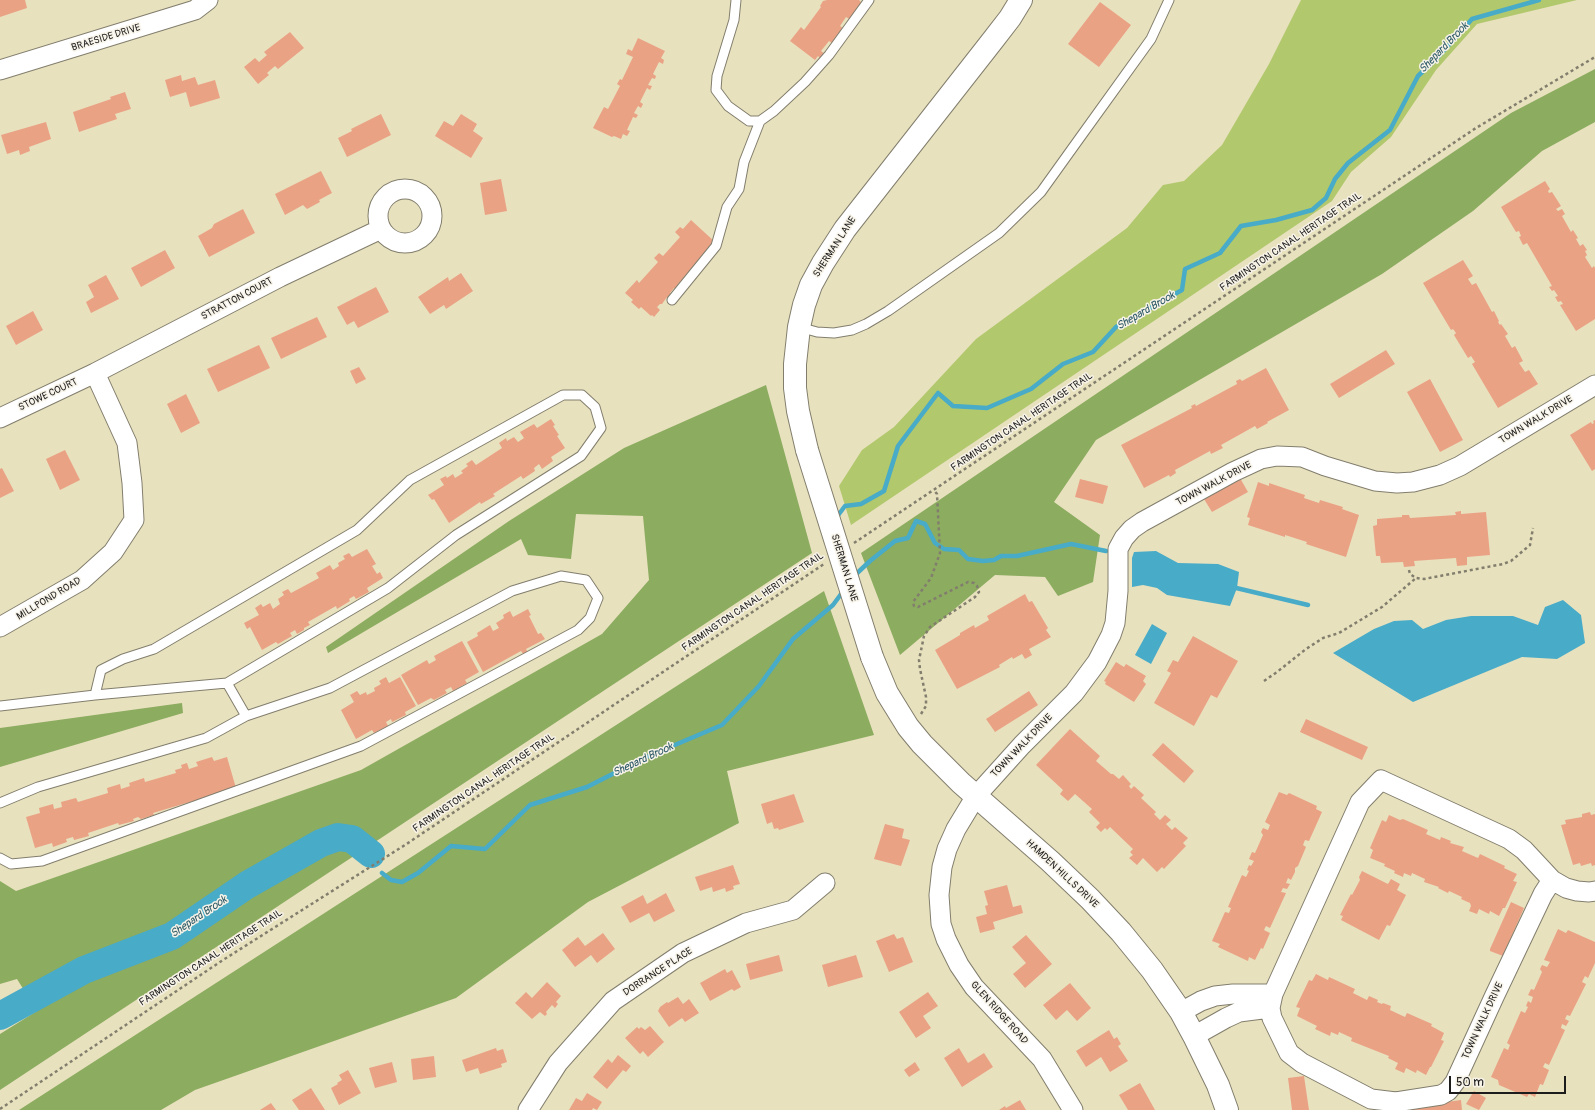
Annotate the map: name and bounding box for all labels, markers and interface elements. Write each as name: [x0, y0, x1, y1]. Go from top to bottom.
water label: Shepard Brook: [1417, 20, 1471, 76]
street label: BRAESIDE DRIVE: [70, 22, 142, 54]
street label: FARMINGTON CANAL HERITAGE TRAIL: [1218, 190, 1364, 294]
street label: SHERMAN LANE: [811, 214, 859, 280]
street label: STRATTON COURT: [199, 275, 275, 323]
water label: Shepard Brook: [1115, 289, 1177, 333]
street label: FARMINGTON CANAL HERITAGE TRAIL: [949, 370, 1095, 474]
street label: STOWE COURT: [17, 376, 79, 414]
street label: TOWN WALK DRIVE: [1497, 393, 1575, 447]
street label: TOWN WALK DRIVE: [1174, 459, 1254, 509]
street label: SHERMAN LANE: [828, 533, 860, 603]
street label: FARMINGTON CANAL HERITAGE TRAIL: [680, 550, 826, 654]
street label: MILLPOND ROAD: [15, 575, 83, 623]
street label: TOWN WALK DRIVE: [989, 712, 1055, 780]
street label: FARMINGTON CANAL HERITAGE TRAIL: [411, 731, 557, 835]
water label: Shepard Brook: [611, 740, 675, 780]
street label: HAMDEN HILLS DRIVE: [1023, 837, 1101, 911]
water label: Shepard Brook: [168, 893, 230, 941]
street label: FARMINGTON CANAL HERITAGE TRAIL: [137, 907, 285, 1009]
street label: DORRANCE PLACE: [621, 945, 695, 999]
street label: GLEN RIDGE ROAD: [968, 979, 1030, 1047]
street label: TOWN WALK DRIVE: [1460, 981, 1506, 1061]
scale bar: [1451, 1068, 1568, 1094]
text: 50 m: [1456, 1075, 1484, 1090]

